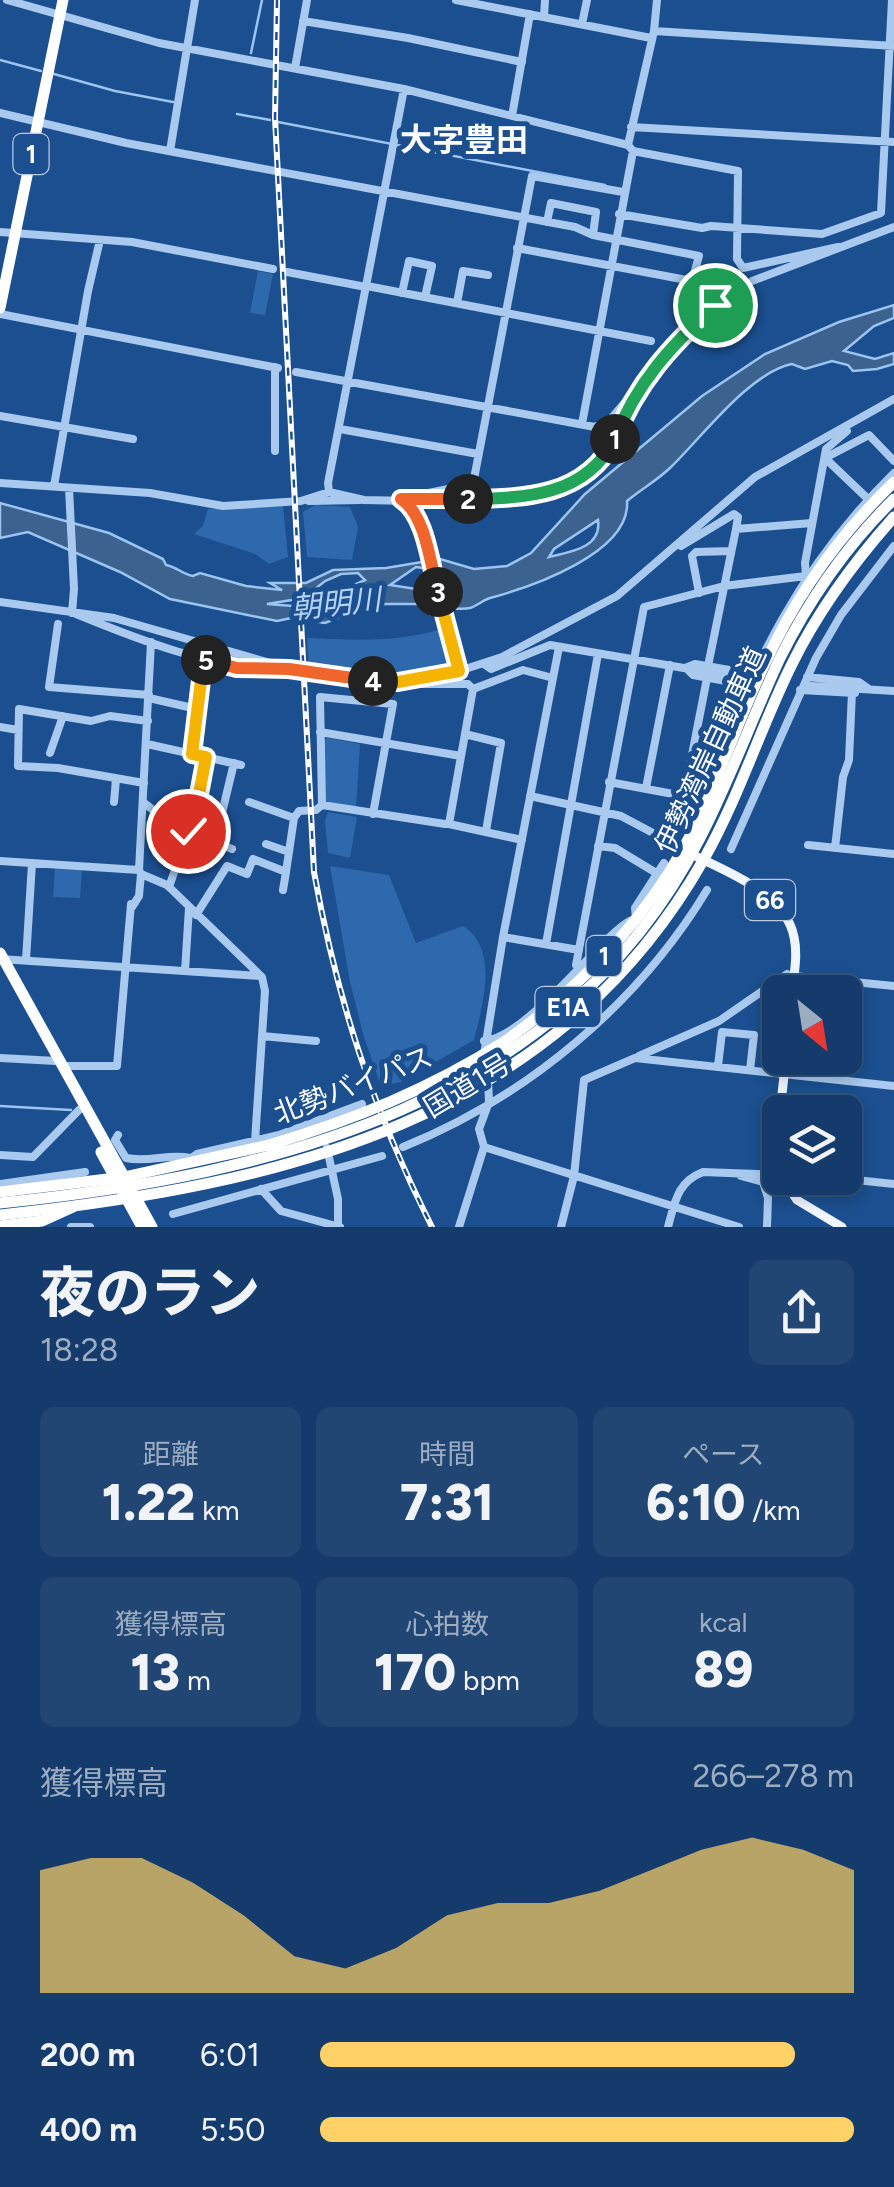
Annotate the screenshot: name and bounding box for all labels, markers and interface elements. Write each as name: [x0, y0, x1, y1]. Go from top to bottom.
district label: 大字豊田: [400, 121, 528, 159]
road number: 1: [14, 134, 48, 174]
pin: [673, 263, 758, 348]
icon: arrive: [688, 278, 743, 333]
pin: 1: [590, 414, 640, 464]
text: 1: [609, 422, 621, 456]
pin: 2: [443, 474, 493, 524]
text: 2: [460, 482, 476, 516]
pin: 3: [413, 567, 463, 617]
text: 3: [430, 575, 446, 609]
water label: 朝明川: [289, 580, 386, 627]
pin: 5: [181, 635, 231, 685]
street label: 伊勢湾岸自動車道: [647, 641, 773, 859]
text: 5: [198, 643, 214, 677]
pin: 4: [348, 656, 398, 706]
text: 4: [364, 664, 382, 698]
pin: [146, 789, 231, 874]
icon: check: [161, 804, 216, 859]
road number: 66: [745, 880, 795, 920]
road number: 1: [586, 936, 622, 976]
north arrow: [762, 975, 862, 1075]
map controls: [762, 975, 862, 1195]
road number: E1A: [536, 987, 600, 1027]
street label: 北勢バイパス: [269, 1039, 437, 1131]
street label: 国道1号: [417, 1046, 517, 1124]
button: layers: [762, 1095, 862, 1195]
text: 夜のラン: [40, 1260, 260, 1326]
button: share: [749, 1260, 854, 1365]
text: 18:28: [40, 1331, 119, 1369]
text: 距離: [143, 1437, 199, 1471]
text: 時間: [419, 1437, 475, 1471]
text: ペース: [682, 1437, 765, 1471]
text: 1.22: [102, 1472, 195, 1533]
text: 7:31: [400, 1472, 494, 1533]
text: 6:10: [646, 1472, 745, 1533]
text: km: [195, 1493, 240, 1527]
text: /km: [745, 1493, 801, 1527]
text: kcal: [699, 1605, 748, 1639]
text: 獲得標高: [115, 1607, 227, 1641]
text: 心拍数: [405, 1607, 489, 1641]
text: 89: [693, 1639, 753, 1700]
text: 13: [131, 1642, 180, 1703]
text: 170: [374, 1642, 456, 1703]
text: m: [180, 1663, 211, 1697]
text: bpm: [456, 1663, 520, 1697]
text: 266–278 m: [692, 1757, 854, 1795]
text: 獲得標高: [40, 1764, 168, 1802]
text: 200 m: [40, 2036, 136, 2074]
text: 6:01: [200, 2036, 260, 2074]
text: 400 m: [40, 2111, 137, 2149]
text: 5:50: [200, 2111, 265, 2149]

